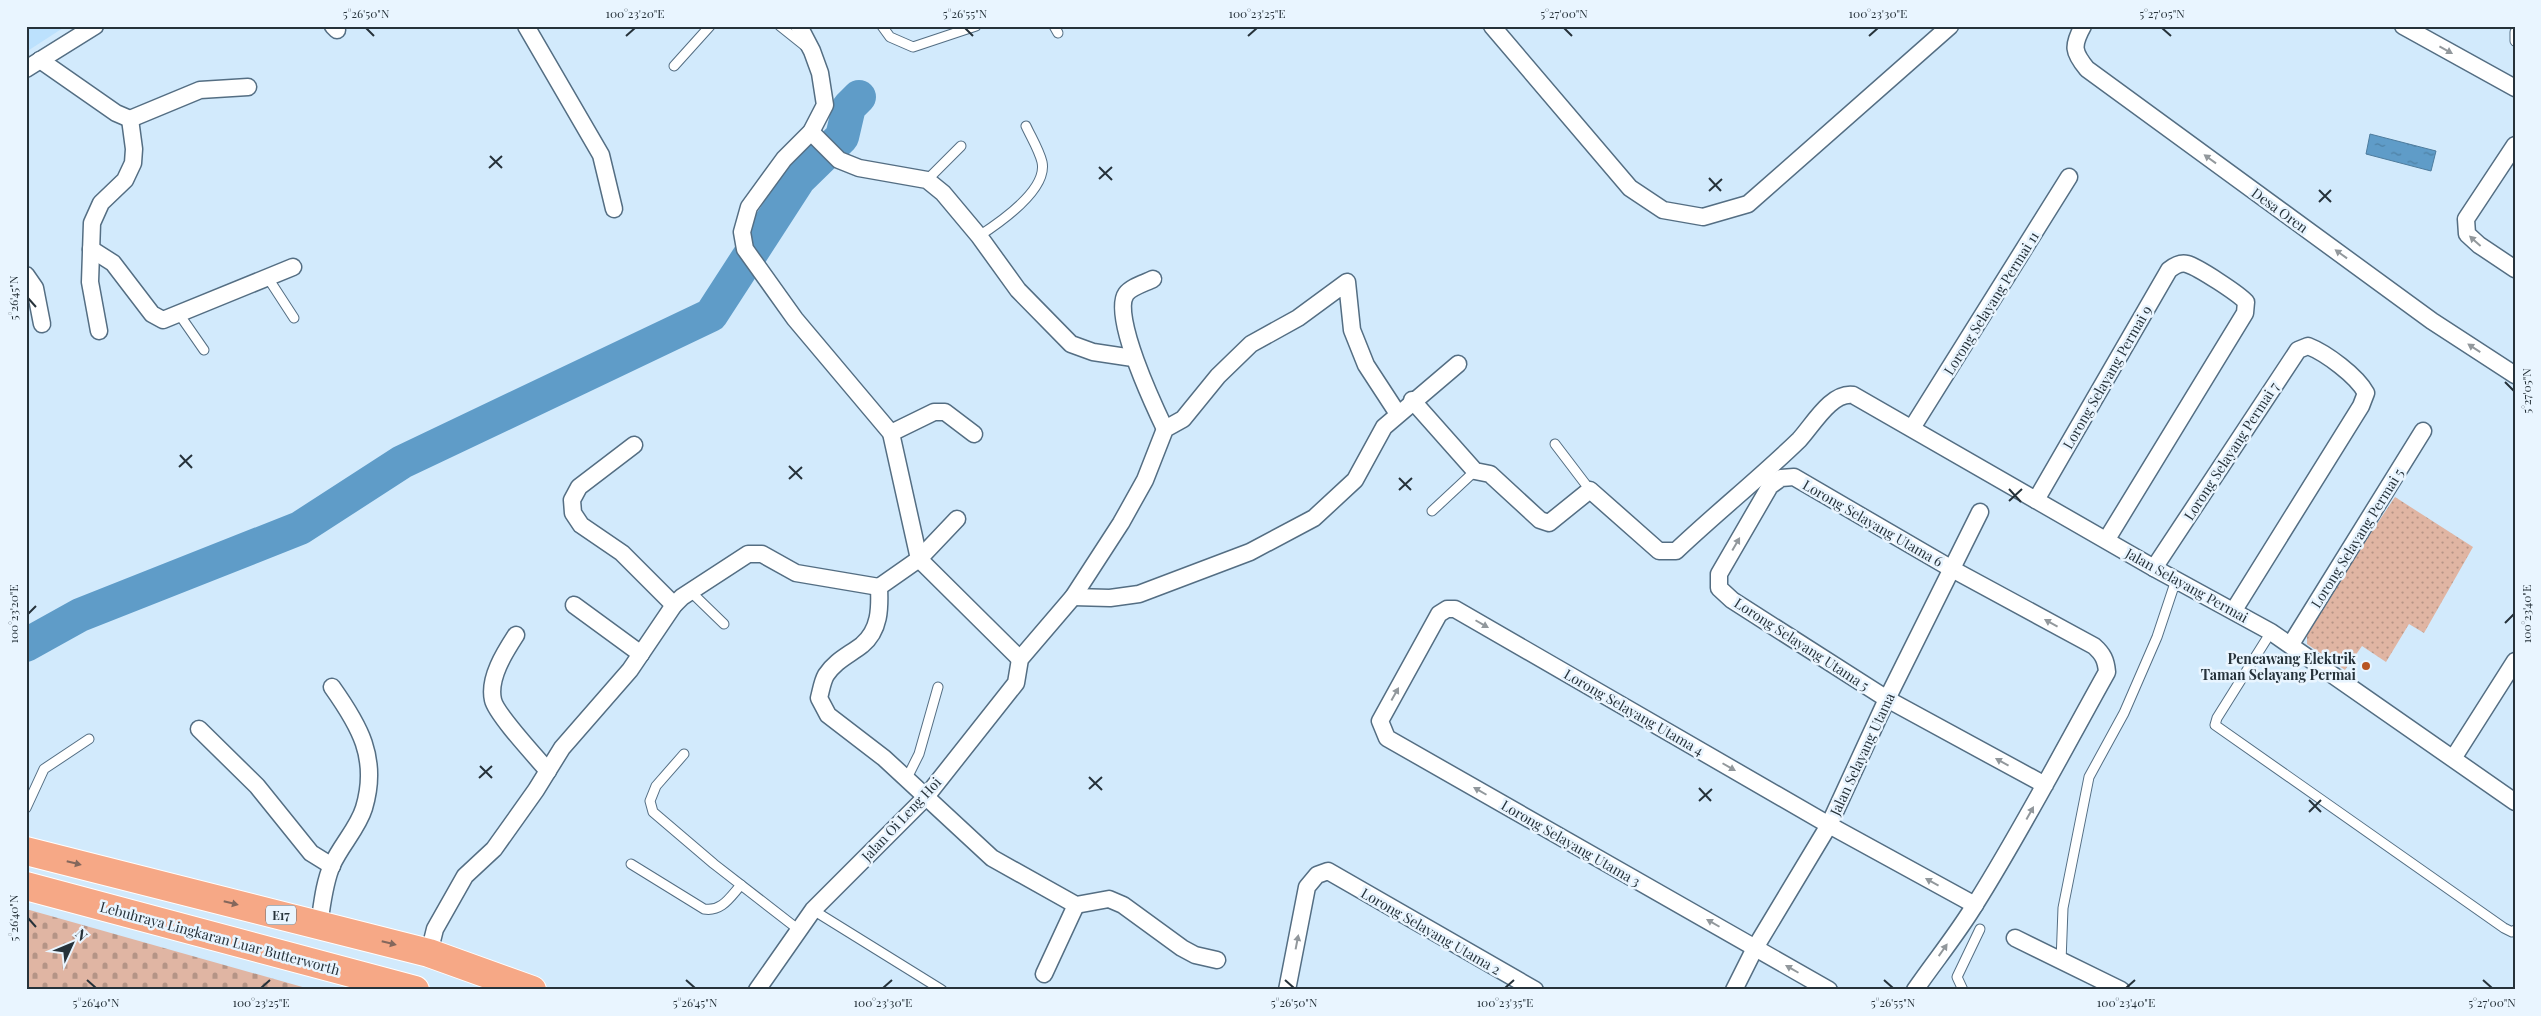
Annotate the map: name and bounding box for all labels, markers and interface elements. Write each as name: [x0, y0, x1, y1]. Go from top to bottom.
text: 5°26'50"N: [343, 5, 390, 21]
text: 100°23'20"E: [605, 5, 665, 21]
text: 5°26'55"N: [943, 5, 988, 21]
text: 100°23'25"E: [1228, 5, 1286, 21]
text: 5°27'00"N: [1540, 5, 1588, 21]
text: 100°23'30"E: [1849, 5, 1907, 21]
text: 5°27'05"N: [2139, 5, 2185, 21]
one-way arrow: [2439, 46, 2453, 54]
one-way arrow: [2203, 154, 2217, 164]
street label: Desa Oren: [2248, 183, 2313, 237]
street label: Lorong Selayang Permai 11: [1939, 228, 2043, 378]
one-way arrow: [2469, 235, 2481, 247]
one-way arrow: [2335, 249, 2348, 260]
text: 5°26'45"N: [5, 275, 21, 320]
street label: Lorong Selayang Permai 9: [2058, 302, 2156, 452]
one-way arrow: [2467, 343, 2481, 353]
text: 5°27'05"N: [2518, 368, 2534, 414]
street label: Lorong Selayang Permai 7: [2179, 378, 2283, 524]
street label: Lorong Selayang Permai 5: [2306, 464, 2408, 611]
street label: Lorong Selayang Utama 6: [1800, 475, 1946, 571]
one-way arrow: [1732, 537, 1741, 550]
street label: Jalan Selayang Permai: [2121, 543, 2252, 627]
text: 100°23'20"E: [5, 584, 21, 644]
text: 100°23'40"E: [2518, 585, 2534, 643]
street label: Lorong Selayang Utama 5: [1731, 593, 1873, 695]
one-way arrow: [2044, 619, 2058, 627]
one-way arrow: [1475, 620, 1488, 629]
place label: Pencawang Elektrik Taman Selayang Permai: [2201, 649, 2357, 684]
marker: Pencawang Elektrik Taman Selayang Permai: [2360, 660, 2372, 672]
street label: Lorong Selayang Utama 4: [1561, 664, 1707, 760]
one-way arrow: [1391, 687, 1399, 702]
street label: Jalan Selayang Utama: [1825, 689, 1899, 819]
one-way arrow: [1995, 758, 2010, 766]
one-way arrow: [1721, 763, 1736, 771]
street label: Jalan Oi Leng Hoi: [856, 773, 945, 866]
one-way arrow: [1473, 787, 1488, 795]
street label: Lorong Selayang Utama 3: [1498, 795, 1644, 891]
one-way arrow: [2026, 805, 2034, 820]
one-way arrow: [66, 859, 81, 867]
one-way arrow: [1926, 877, 1939, 886]
street label: Lorong Selayang Utama 2: [1358, 883, 1504, 979]
text: 5°26'40"N: [5, 894, 21, 941]
street label: Lebuhraya Lingkaran Luar Butterworth: [98, 897, 343, 979]
one-way arrow: [224, 899, 239, 907]
road number: E17: [266, 906, 296, 924]
north arrow: [48, 918, 98, 968]
one-way arrow: [1706, 919, 1719, 928]
text: N: [71, 924, 92, 945]
one-way arrow: [1293, 933, 1301, 949]
one-way arrow: [381, 939, 396, 947]
one-way arrow: [1938, 943, 1948, 957]
one-way arrow: [1785, 964, 1799, 973]
text: 5°26'40"N: [73, 994, 120, 1010]
text: 100°23'25"E: [232, 994, 290, 1010]
text: 5°26'45"N: [673, 994, 718, 1010]
text: 100°23'30"E: [854, 994, 912, 1010]
text: 5°26'50"N: [1271, 994, 1318, 1010]
text: 100°23'35"E: [1477, 994, 1533, 1010]
text: 5°26'55"N: [1871, 994, 1916, 1010]
text: 100°23'40"E: [2097, 994, 2155, 1010]
text: 5°27'00"N: [2468, 994, 2516, 1010]

